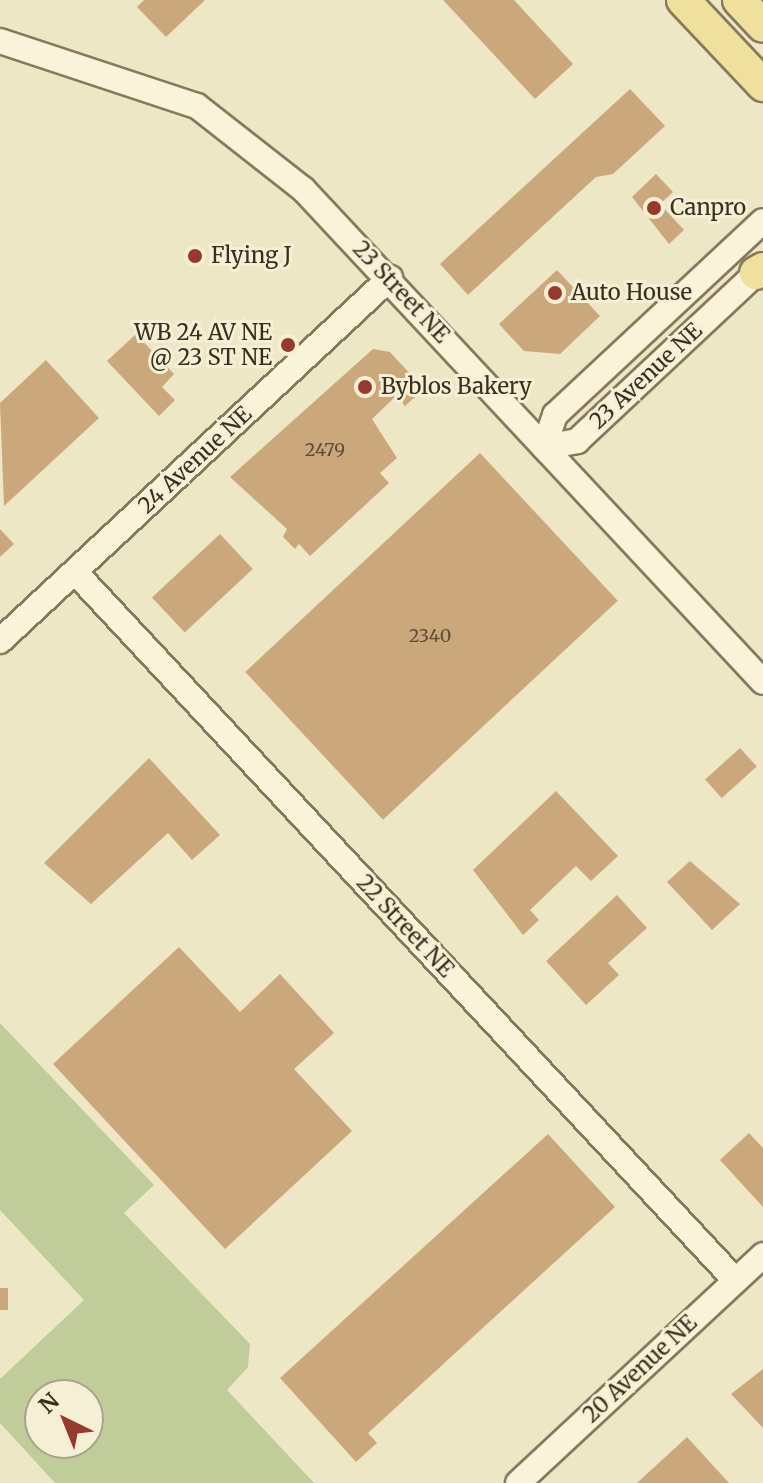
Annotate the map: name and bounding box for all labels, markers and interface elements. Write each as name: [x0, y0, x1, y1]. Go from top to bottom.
place label: Canpro: [670, 195, 746, 221]
marker: Canpro: [645, 199, 663, 217]
street label: 23 Street NE: [347, 236, 455, 348]
place label: Flying J: [211, 243, 292, 269]
marker: Flying J: [186, 247, 204, 265]
place label: Auto House: [571, 280, 692, 306]
marker: Auto House: [546, 284, 564, 302]
street label: 23 Avenue NE: [585, 317, 707, 435]
place label: WB 24 AV NE @ 23 ST NE: [134, 319, 272, 370]
marker: WB 24 AV NE @ 23 ST NE: [279, 336, 297, 354]
place label: Byblos Bakery: [381, 374, 532, 400]
marker: Byblos Bakery: [356, 378, 374, 396]
street label: 24 Avenue NE: [133, 401, 257, 519]
house number: 2479: [305, 439, 345, 461]
house number: 2340: [409, 625, 451, 647]
street label: 22 Street NE: [351, 869, 459, 983]
street label: 20 Avenue NE: [578, 1310, 702, 1428]
north arrow: [24, 1379, 104, 1459]
text: N: [33, 1387, 65, 1419]

